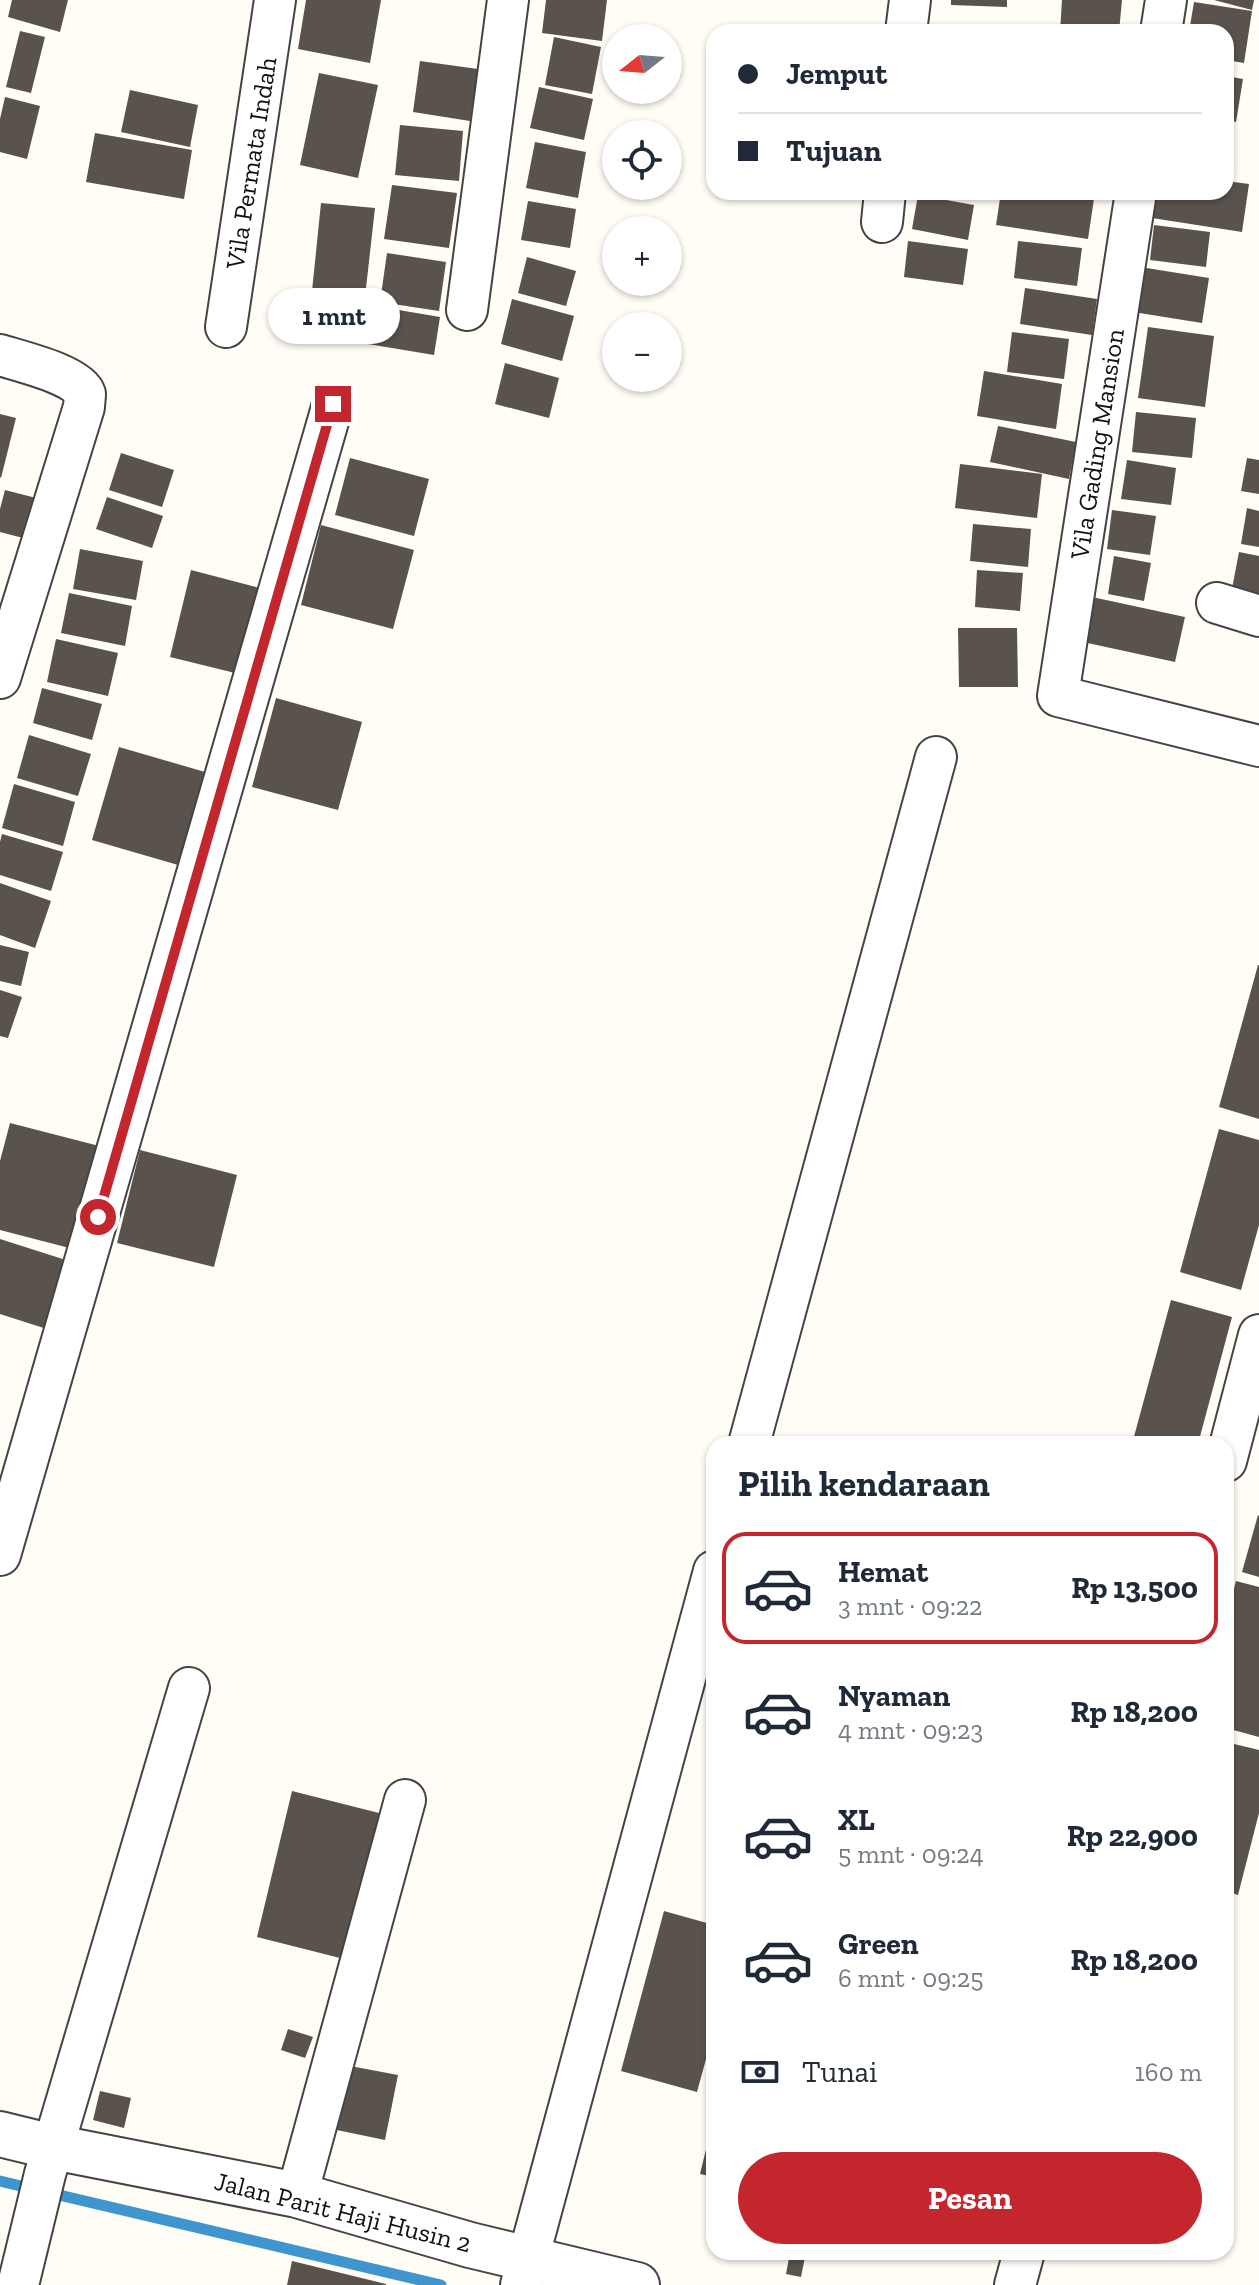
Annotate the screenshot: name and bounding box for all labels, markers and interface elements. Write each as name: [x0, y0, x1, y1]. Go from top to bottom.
north arrow: [602, 24, 682, 104]
map controls: [602, 24, 682, 392]
street label: Vila Permata Indah: [218, 54, 284, 272]
text: Jemput: [786, 56, 887, 92]
button: locate: [602, 120, 682, 200]
text: Tujuan: [786, 133, 882, 169]
button: +: [602, 216, 682, 296]
callout: 1 mnt: [267, 288, 399, 344]
text: 1 mnt: [302, 300, 366, 332]
button: −: [602, 312, 682, 392]
street label: Vila Gading Mansion: [1063, 326, 1131, 563]
route end: [315, 386, 351, 422]
route start: [80, 1199, 116, 1235]
text: Pilih kendaraan: [738, 1462, 990, 1505]
icon: car: [742, 1552, 814, 1624]
text: Hemat: [838, 1554, 928, 1590]
text: Rp 13,500: [1071, 1570, 1198, 1606]
text: 3 mnt · 09:22: [838, 1590, 982, 1622]
icon: car: [742, 1676, 814, 1748]
text: Nyaman: [838, 1678, 950, 1714]
text: Rp 18,200: [1071, 1694, 1198, 1730]
text: 4 mnt · 09:23: [838, 1714, 983, 1746]
icon: car: [742, 1800, 814, 1872]
text: XL: [838, 1802, 875, 1838]
text: Rp 22,900: [1067, 1818, 1198, 1854]
text: 5 mnt · 09:24: [838, 1838, 984, 1870]
icon: car: [742, 1924, 814, 1996]
text: Green: [838, 1926, 918, 1962]
text: Rp 18,200: [1071, 1942, 1198, 1978]
text: 6 mnt · 09:25: [838, 1962, 984, 1994]
icon: cash: [738, 2050, 782, 2094]
text: Tunai: [802, 2054, 878, 2090]
text: 160 m: [1135, 2056, 1202, 2088]
button: Pesan: [738, 2152, 1202, 2244]
street label: Jalan Parit Haji Husin 2: [211, 2165, 475, 2259]

